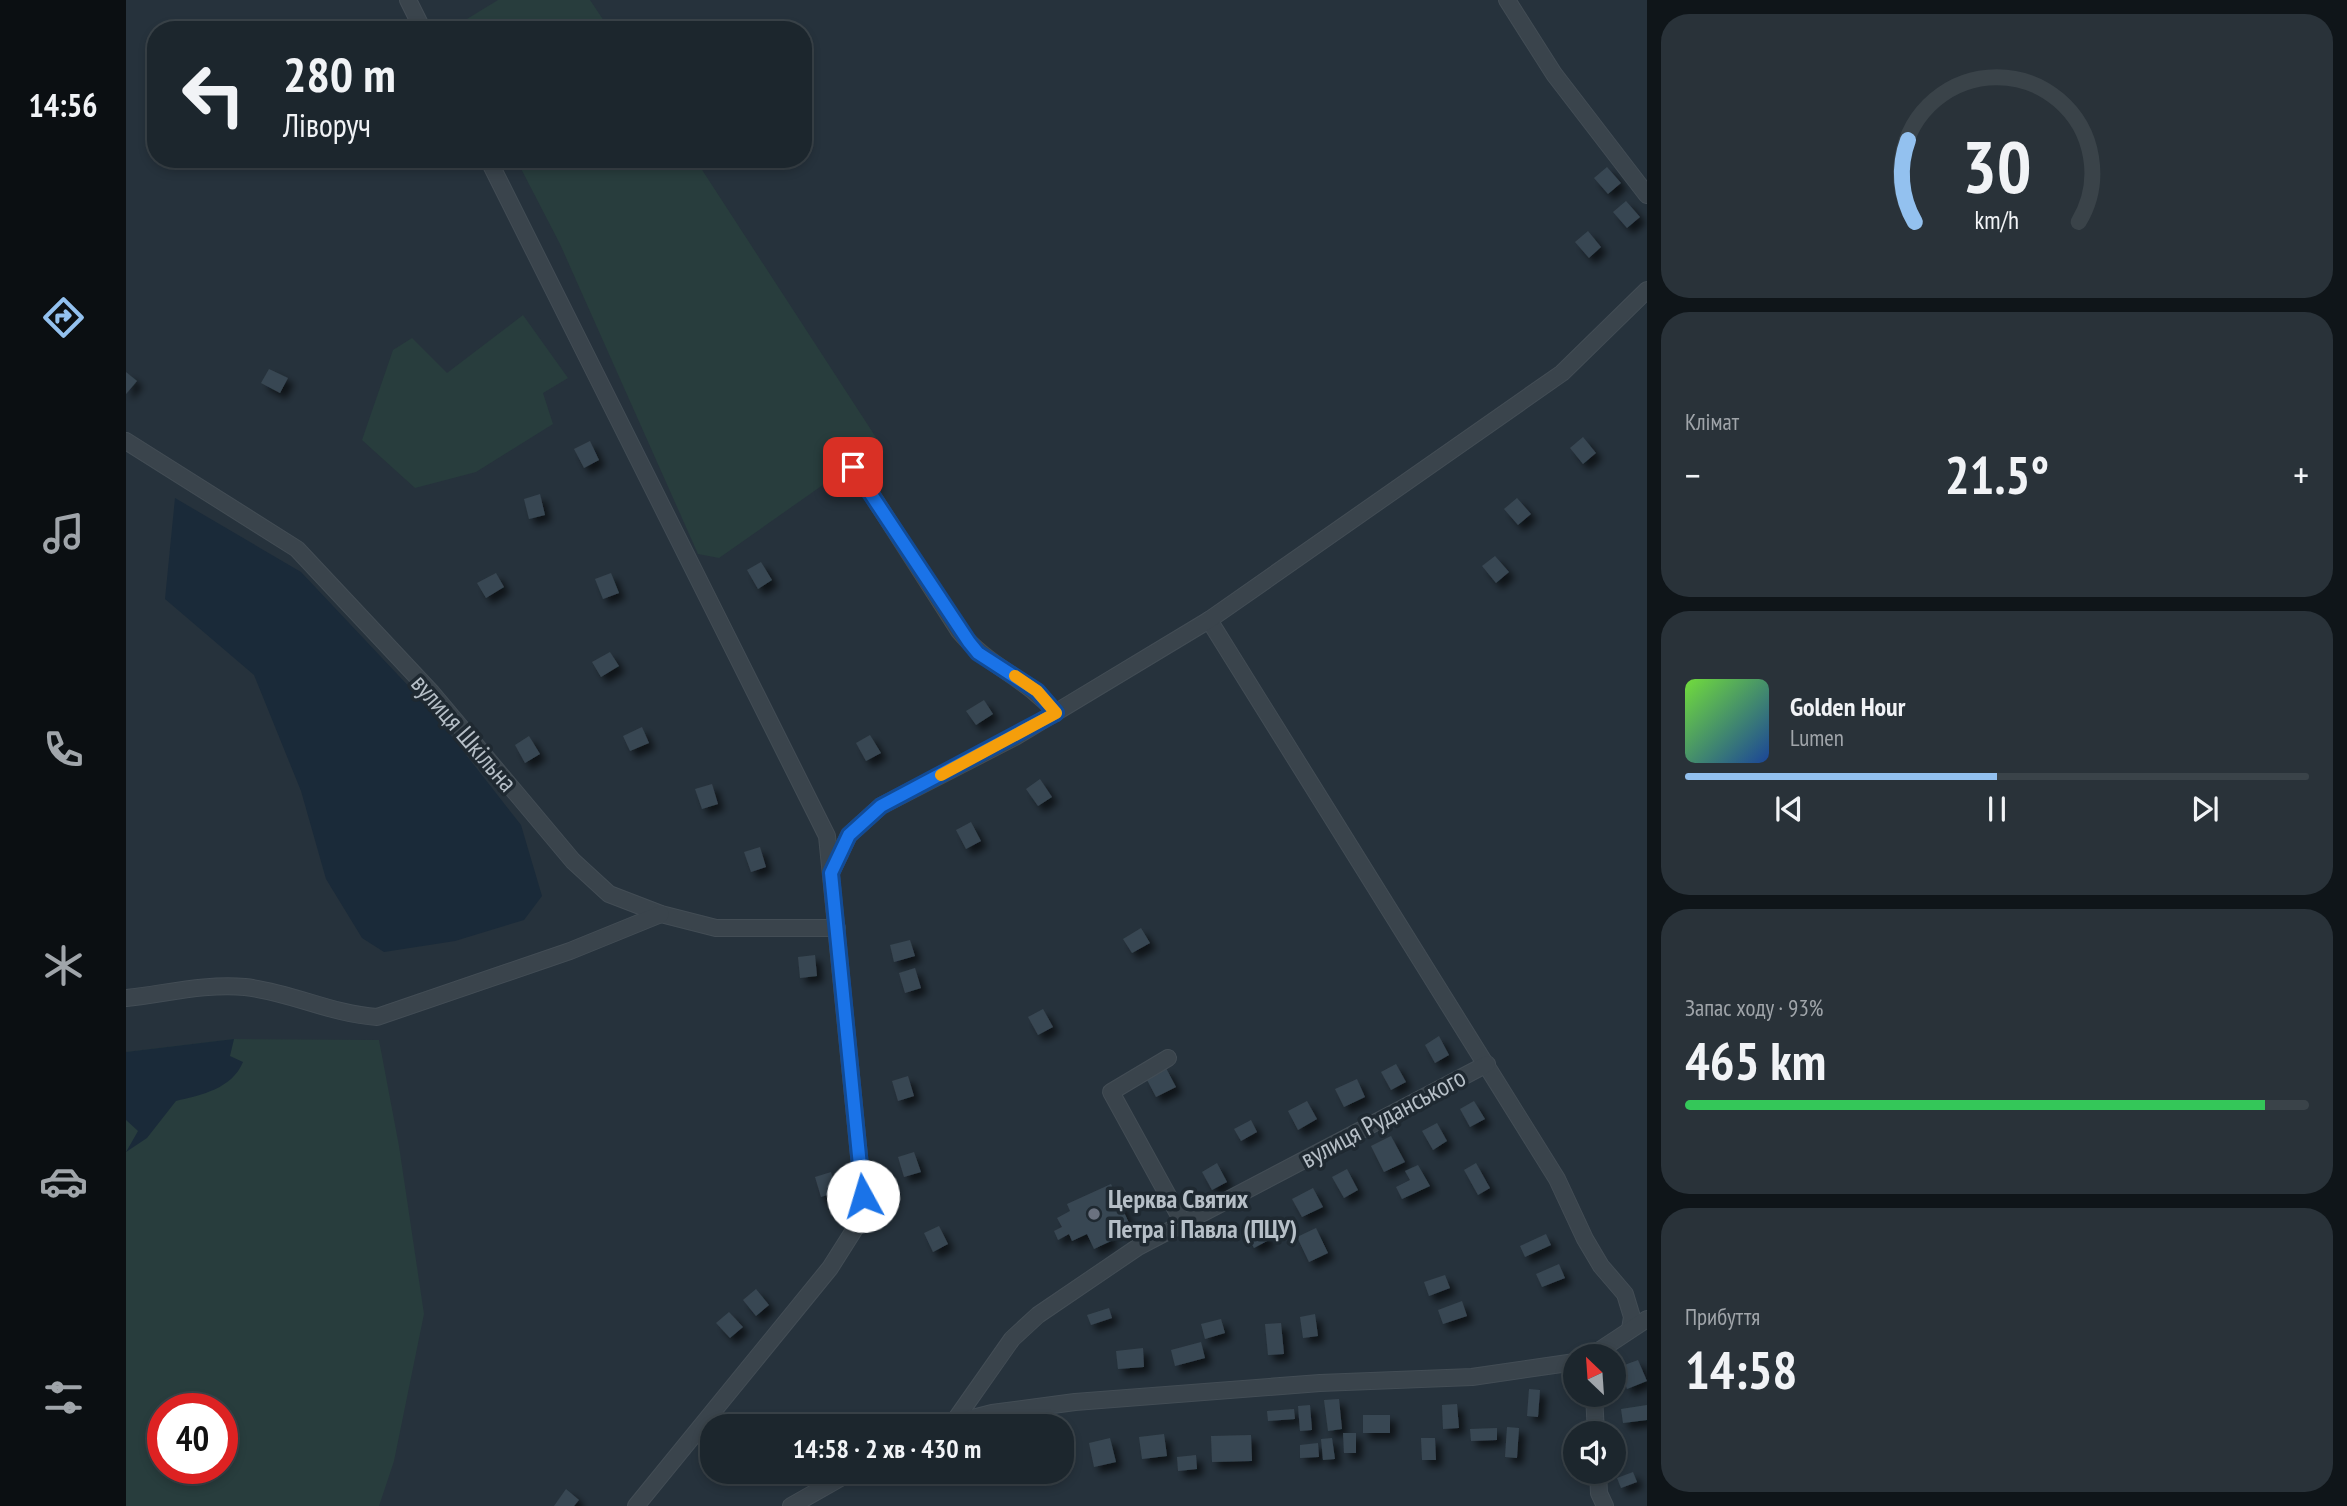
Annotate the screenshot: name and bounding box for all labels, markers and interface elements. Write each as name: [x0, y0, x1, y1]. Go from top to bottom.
text: 280 m: [283, 42, 396, 106]
icon: left: [168, 49, 259, 140]
text: 14:56: [28, 84, 98, 126]
text: Ліворуч: [283, 104, 371, 146]
text: 30: [1962, 119, 2032, 213]
text: km/h: [1975, 204, 2019, 236]
icon: directions: [39, 293, 88, 342]
text: Клімат: [1685, 407, 1739, 436]
pin: [823, 437, 883, 497]
text: 21.5°: [1945, 441, 2049, 508]
icon: arrive: [834, 448, 872, 486]
text: −: [1685, 450, 1701, 499]
text: +: [2293, 450, 2309, 499]
icon: music: [39, 509, 88, 558]
street label: вулиця Шкільна: [404, 667, 524, 798]
text: Golden Hour: [1790, 690, 1905, 723]
text: Lumen: [1790, 723, 1844, 752]
icon: phone: [39, 725, 88, 774]
icon: previous: [1770, 790, 1808, 828]
icon: pause: [1978, 790, 2016, 828]
icon: next: [2186, 790, 2224, 828]
icon: climate: [39, 941, 88, 990]
text: Запас ходу · 93%: [1685, 993, 1823, 1022]
text: 465 km: [1685, 1027, 1826, 1094]
street label: вулиця Руданського: [1295, 1060, 1471, 1175]
icon: car: [39, 1157, 88, 1206]
position arrow: [826, 1159, 900, 1233]
place label: Церква Святих Петра і Павла (ПЦУ): [1108, 1182, 1297, 1245]
marker: Церква Святих Петра і Павла (ПЦУ): [1086, 1206, 1102, 1222]
text: Прибуття: [1685, 1302, 1760, 1331]
text: 14:58: [1685, 1336, 1797, 1403]
north arrow: [1563, 1344, 1626, 1407]
map controls: [1563, 1344, 1626, 1484]
icon: filters: [39, 1373, 88, 1422]
speed limit sign: 40: [147, 1393, 238, 1484]
button: sound: [1563, 1421, 1626, 1484]
text: 14:58 · 2 хв · 430 m: [793, 1432, 981, 1465]

